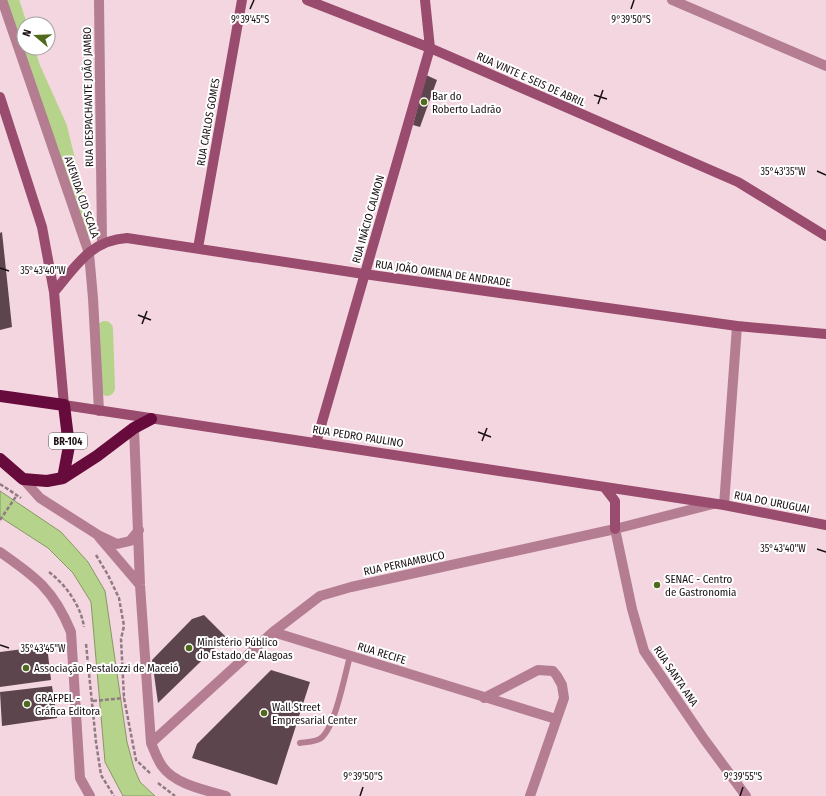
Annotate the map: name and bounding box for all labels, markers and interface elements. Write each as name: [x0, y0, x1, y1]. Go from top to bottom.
text: 9°39'45"S: [231, 14, 269, 26]
text: 9°39'50"S: [611, 14, 651, 26]
north arrow: [16, 16, 56, 56]
street label: RUA DESPACHANTE JOÃO JAMBO: [81, 27, 96, 167]
text: N: [20, 28, 34, 38]
street label: RUA VINTE E SEIS DE ABRIL: [474, 50, 587, 109]
street label: RUA CARLOS GOMES: [194, 77, 223, 167]
place label: Bar do Roberto Ladrão: [432, 90, 502, 116]
marker: Bar do Roberto Ladrão: [419, 97, 429, 107]
street label: AVENIDA CID SCALA: [61, 155, 102, 240]
text: 35°43'35"W: [761, 166, 806, 178]
street label: RUA INÁCIO CALMON: [349, 173, 387, 265]
street label: RUA JOÃO OMENA DE ANDRADE: [374, 258, 512, 289]
text: 35°43'40"W: [20, 265, 66, 277]
street label: RUA PEDRO PAULINO: [312, 423, 404, 450]
road number: BR-104: [49, 433, 87, 449]
street label: RUA DO URUGUAI: [733, 489, 811, 516]
text: 35°43'40"W: [760, 543, 806, 555]
street label: RUA PERNAMBUCO: [362, 549, 446, 578]
place label: SENAC - Centro de Gastronomia: [665, 573, 736, 599]
marker: SENAC - Centro de Gastronomia: [652, 580, 662, 590]
place label: Ministério Público do Estado de Alagoas: [197, 636, 293, 662]
street label: RUA RECIFE: [356, 640, 408, 667]
text: 35°43'45"W: [21, 643, 66, 655]
marker: Ministério Público do Estado de Alagoas: [184, 643, 194, 653]
street label: RUA SANTA ANA: [651, 644, 701, 709]
place label: Associação Pestalozzi de Maceió: [34, 662, 179, 675]
marker: Associação Pestalozzi de Maceió: [21, 663, 31, 673]
place label: GRAFPEL - Gráfica Editora: [35, 692, 100, 718]
marker: GRAFPEL - Gráfica Editora: [22, 699, 32, 709]
place label: Wall Street Empresarial Center: [272, 701, 357, 727]
marker: Wall Street Empresarial Center: [259, 708, 269, 718]
text: 9°39'50"S: [343, 771, 383, 783]
text: 9°39'55"S: [724, 771, 762, 783]

